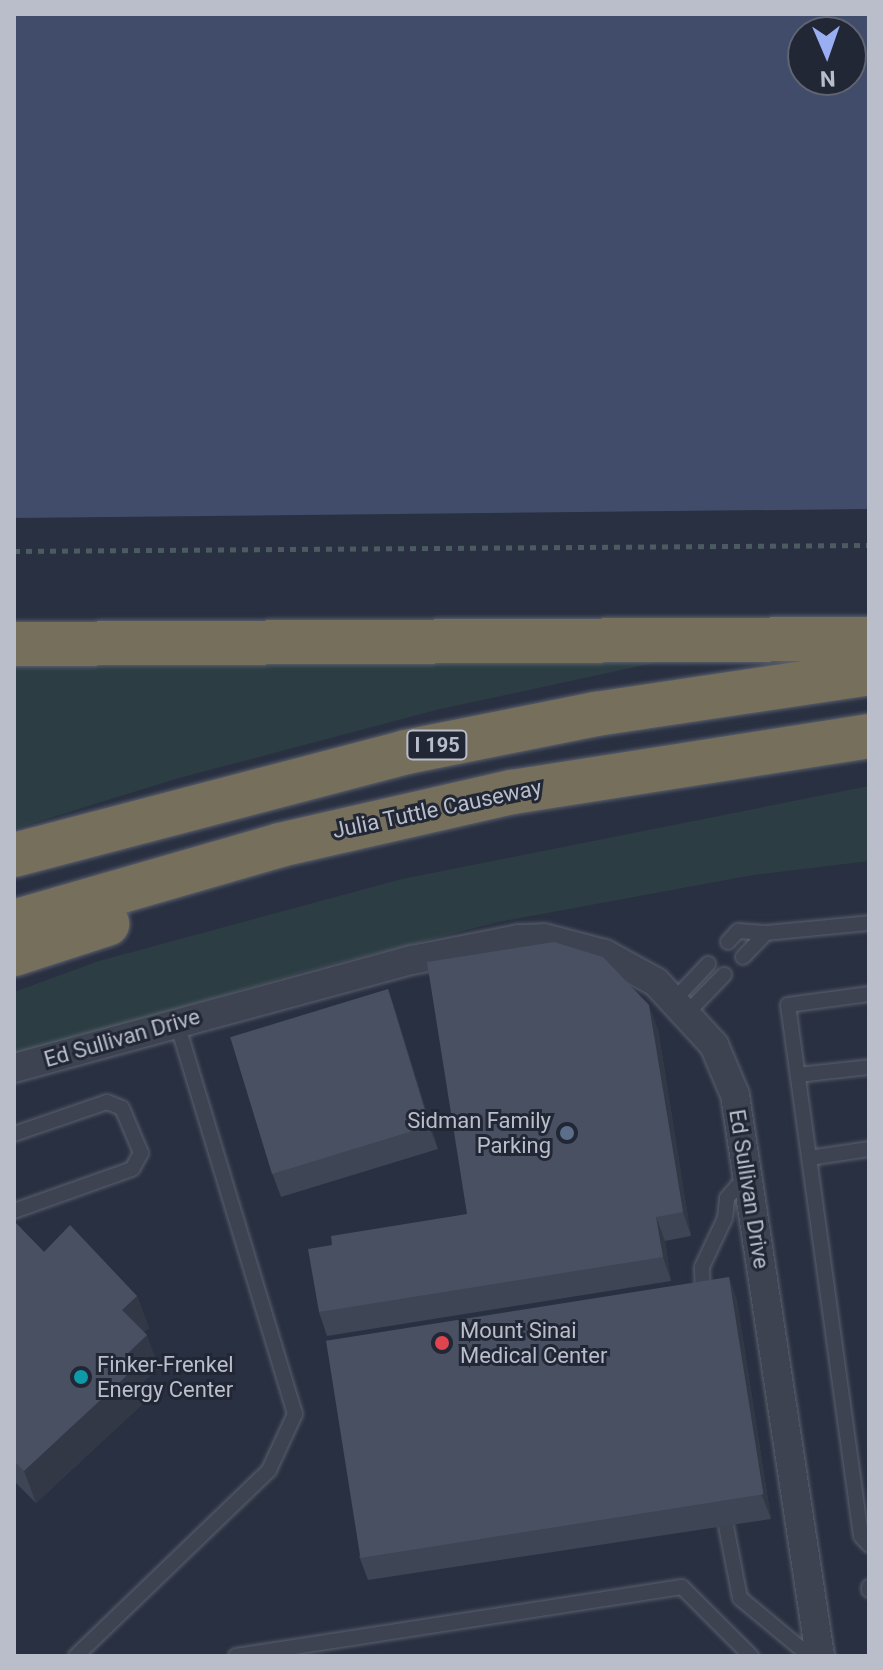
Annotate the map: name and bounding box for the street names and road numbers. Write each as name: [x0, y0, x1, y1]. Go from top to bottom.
road number: I 195: [405, 729, 469, 761]
street label: Julia Tuttle Causeway: [330, 774, 544, 844]
street label: Ed Sullivan Drive: [41, 1003, 203, 1073]
street label: Ed Sullivan Drive: [723, 1107, 775, 1271]

